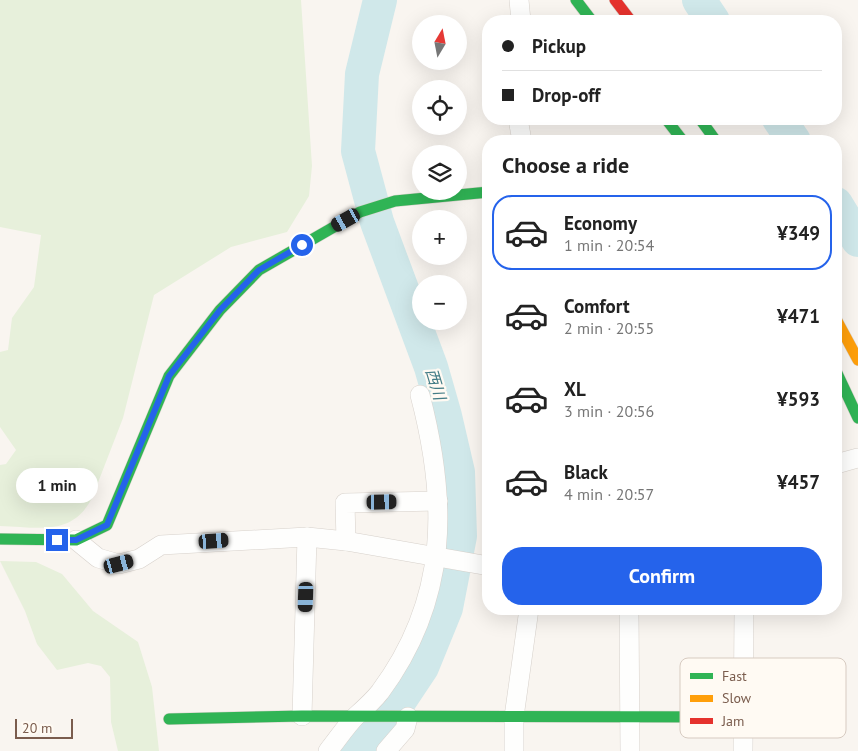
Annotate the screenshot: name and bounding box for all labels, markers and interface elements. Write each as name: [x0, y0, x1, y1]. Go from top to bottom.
north arrow: [412, 15, 468, 70]
map controls: [412, 15, 467, 330]
text: Pickup: [532, 34, 586, 58]
button: locate: [412, 80, 467, 135]
text: Drop-off: [532, 83, 600, 107]
button: layers: [412, 145, 467, 200]
text: Choose a ride: [502, 151, 629, 179]
car: [329, 206, 362, 234]
button: +: [412, 210, 467, 265]
icon: car: [504, 210, 549, 255]
text: Economy: [564, 211, 637, 235]
text: ¥349: [777, 221, 820, 245]
route start: [291, 234, 313, 256]
text: 1 min · 20:54: [564, 235, 654, 255]
button: −: [412, 275, 467, 330]
icon: car: [504, 293, 549, 338]
text: Comfort: [564, 294, 630, 318]
text: ¥471: [777, 304, 820, 328]
text: 2 min · 20:55: [564, 318, 654, 338]
water label: 西川: [422, 366, 451, 404]
icon: car: [504, 376, 549, 421]
text: XL: [564, 377, 586, 401]
text: ¥593: [777, 387, 820, 411]
text: 3 min · 20:56: [564, 401, 654, 421]
icon: car: [504, 459, 549, 504]
text: Black: [564, 460, 608, 484]
callout: 1 min: [16, 468, 98, 502]
text: ¥457: [777, 470, 820, 494]
text: 1 min: [37, 475, 77, 495]
text: 4 min · 20:57: [564, 484, 654, 504]
car: [366, 494, 397, 510]
route end: [46, 529, 68, 551]
car: [198, 532, 229, 550]
button: Confirm: [502, 547, 822, 605]
car: [102, 553, 135, 575]
car: [297, 582, 314, 612]
legend: [680, 658, 846, 738]
text: Fast: [722, 667, 747, 685]
text: Slow: [722, 689, 752, 707]
text: Jam: [721, 712, 744, 730]
scale bar: [15, 716, 72, 739]
text: 20 m: [22, 719, 52, 737]

